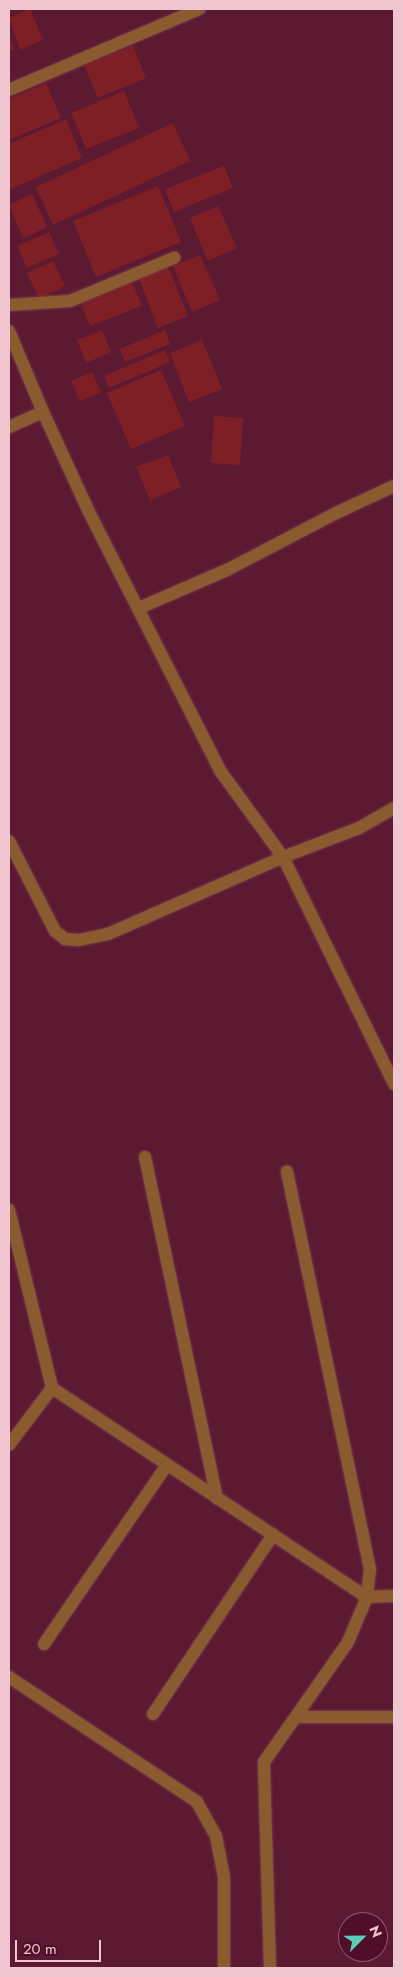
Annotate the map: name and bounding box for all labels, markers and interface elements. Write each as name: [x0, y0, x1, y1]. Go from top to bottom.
north arrow: [338, 1912, 388, 1962]
text: N: [365, 1923, 387, 1941]
scale bar: [18, 1930, 104, 1962]
text: 20 m: [23, 1938, 57, 1960]

